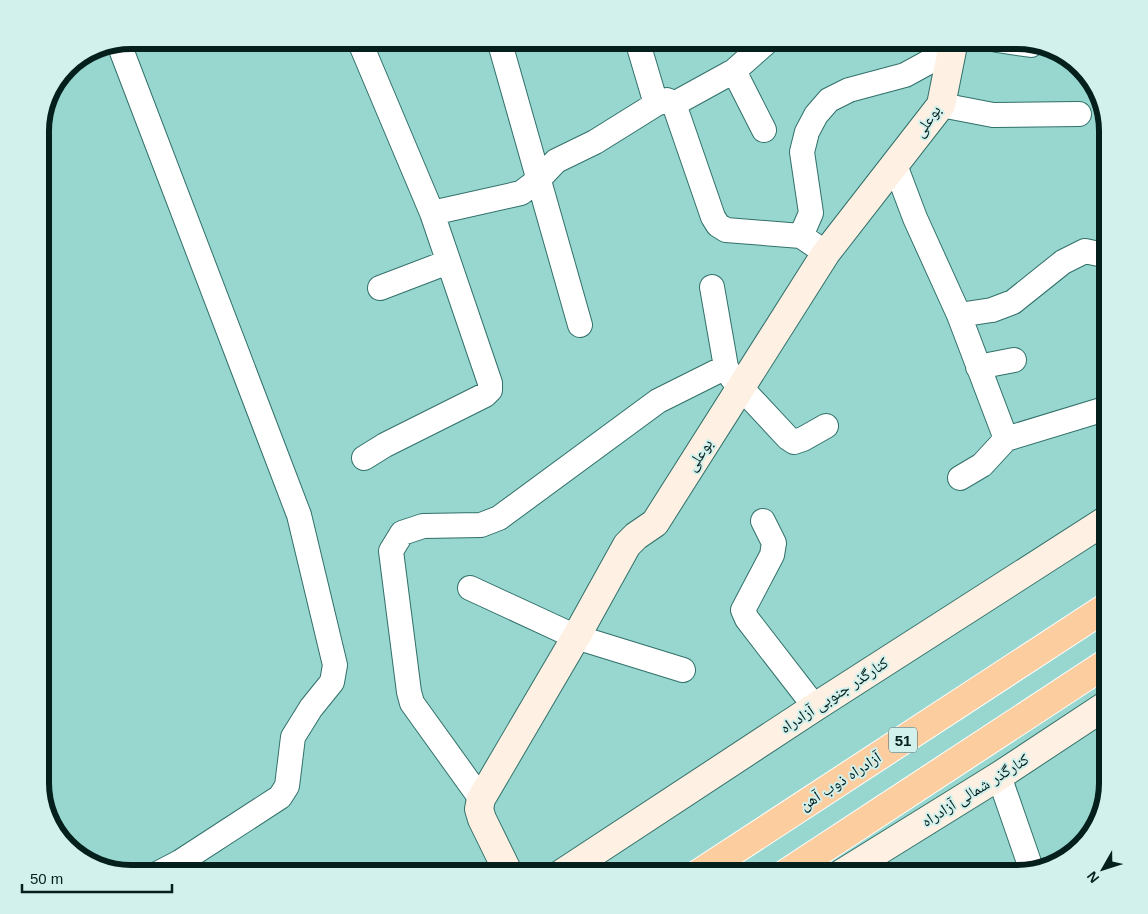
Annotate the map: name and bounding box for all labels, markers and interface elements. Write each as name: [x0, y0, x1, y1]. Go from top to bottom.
street label: بوعلی: [910, 102, 946, 141]
street label: بوعلی: [682, 436, 717, 475]
street label: کنارگذر جنوبی آزادراه: [777, 654, 893, 738]
road number: 51: [889, 728, 917, 752]
street label: آزادراه ذوب آهن: [796, 748, 886, 815]
street label: کنارگذر شمالی آزادراه: [918, 750, 1033, 832]
north arrow: [1078, 844, 1128, 894]
scale bar: [22, 862, 172, 894]
text: N: [1083, 868, 1102, 886]
text: 50 m: [30, 870, 63, 887]

